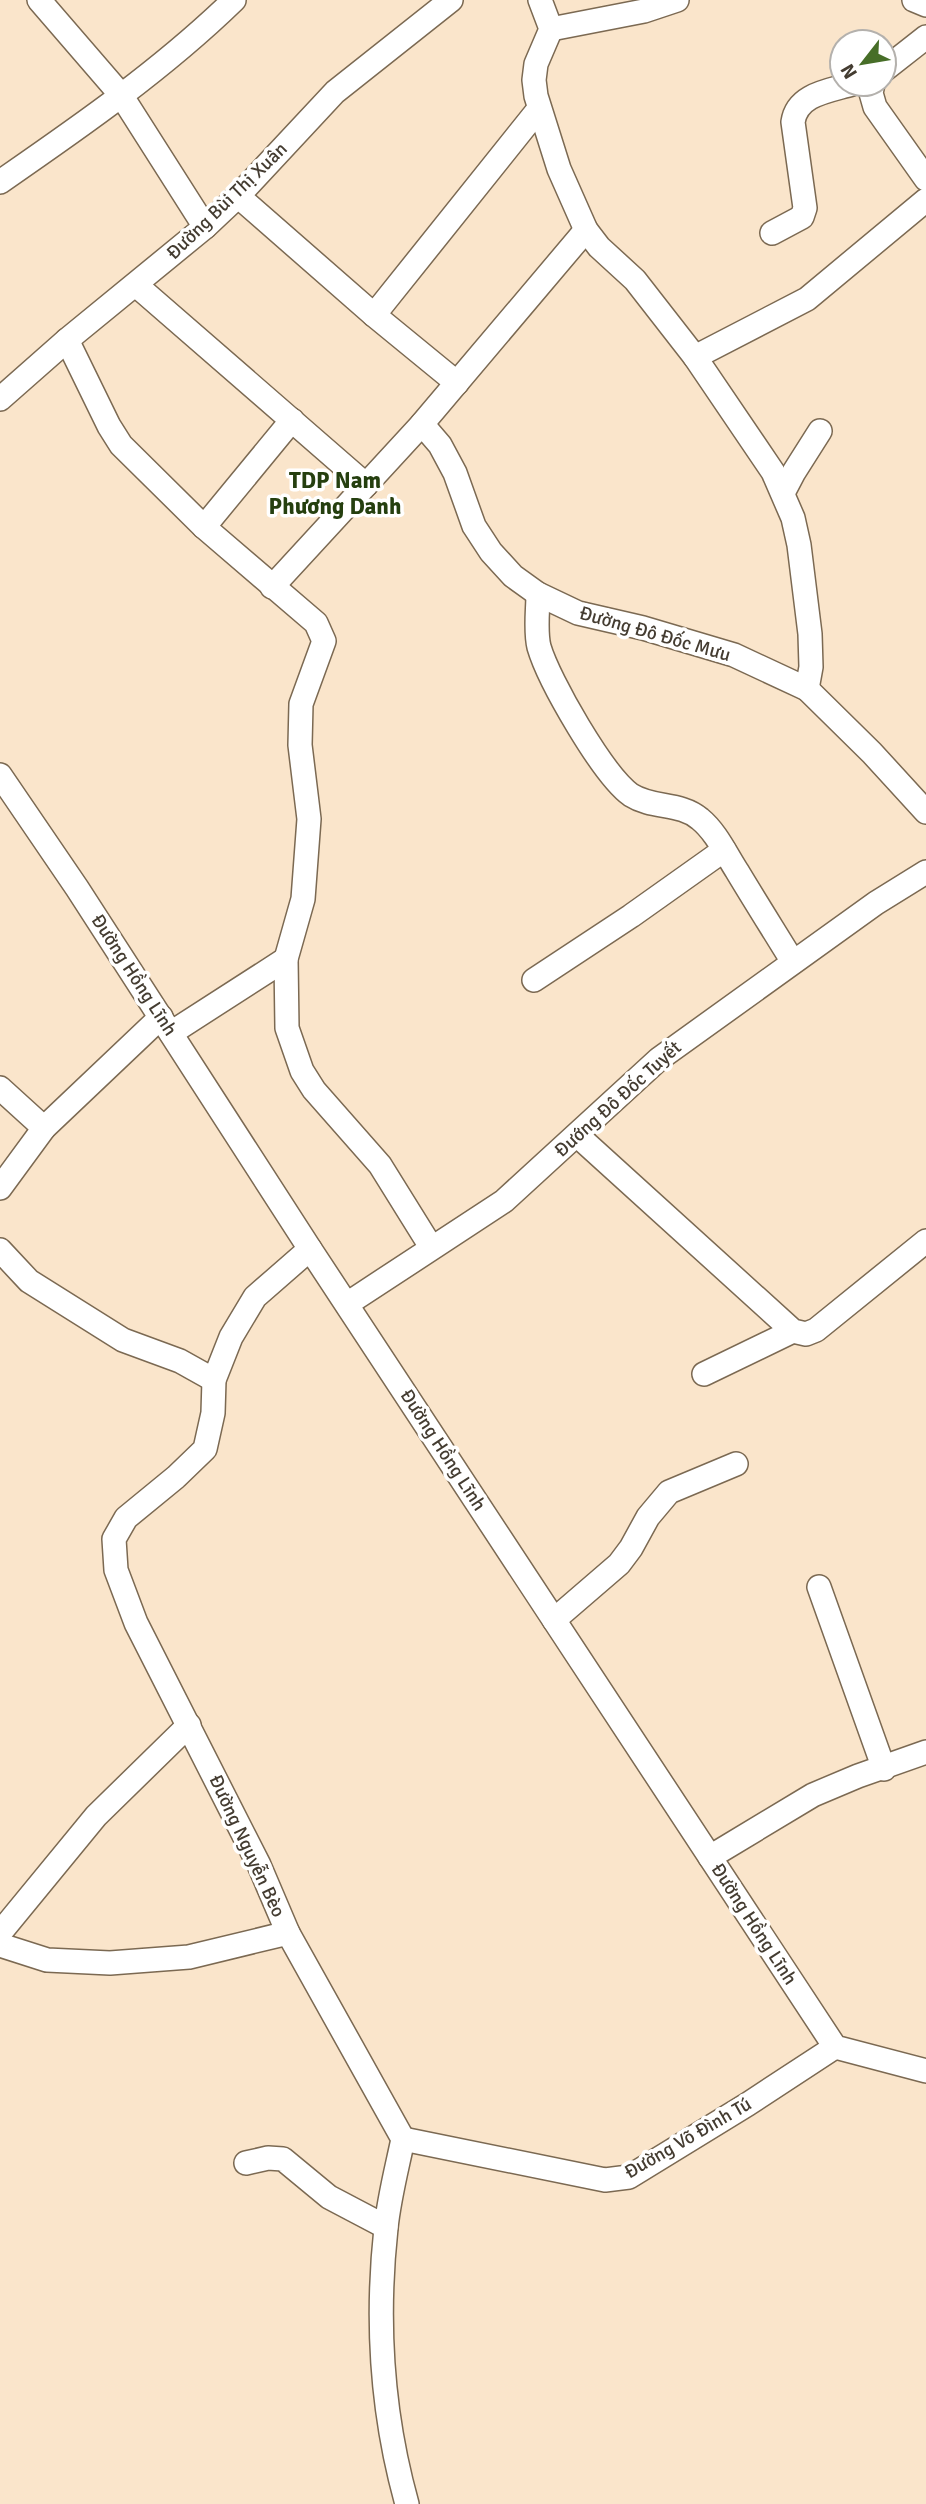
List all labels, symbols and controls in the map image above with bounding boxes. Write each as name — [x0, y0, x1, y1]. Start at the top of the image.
north arrow — [828, 28, 898, 98]
text: N — [836, 59, 863, 83]
street label: Đường Bùi Thị Xuân — [162, 137, 292, 265]
district label: TDP Nam Phương Danh — [269, 466, 401, 521]
street label: Đường Đô Đốc Mưu — [577, 601, 733, 667]
street label: Đường Hồng Lĩnh — [86, 910, 182, 1040]
street label: Đướng Đô Đốc Tuyết — [549, 1035, 687, 1162]
street label: Đường Hồng Lĩnh — [395, 1385, 491, 1515]
street label: Đường Nguyễn Bèo — [203, 1771, 291, 1921]
street label: Đường Hồng Lĩnh — [706, 1859, 802, 1989]
street label: Đường Võ Đình Tú — [620, 2092, 756, 2184]

